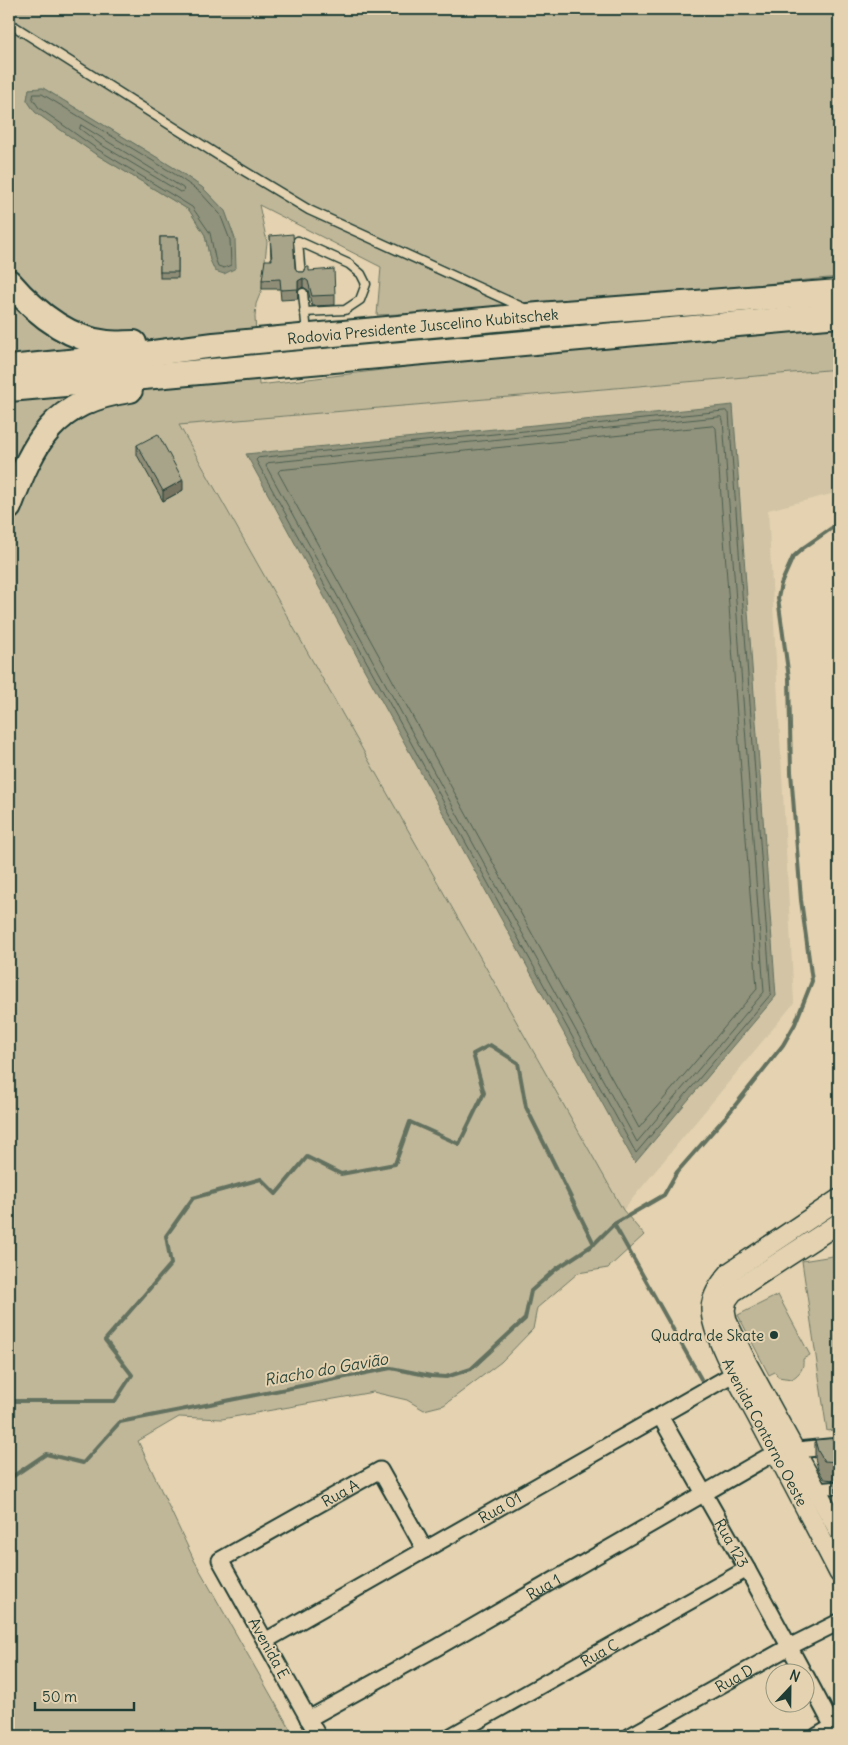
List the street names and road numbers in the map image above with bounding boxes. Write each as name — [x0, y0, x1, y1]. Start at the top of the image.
street label: Rodovia Presidente Juscelino Kubitschek — [286, 304, 560, 348]
street label: Avenida Contorno Oeste — [719, 1355, 812, 1509]
street label: Rua A — [318, 1474, 362, 1511]
street label: Rua 01 — [475, 1488, 524, 1527]
street label: Rua 123 — [711, 1515, 754, 1571]
street label: Rua 1 — [523, 1569, 564, 1604]
street label: Avenida E — [245, 1614, 294, 1682]
street label: Rua C — [577, 1634, 621, 1671]
street label: Rua D — [711, 1660, 756, 1696]

